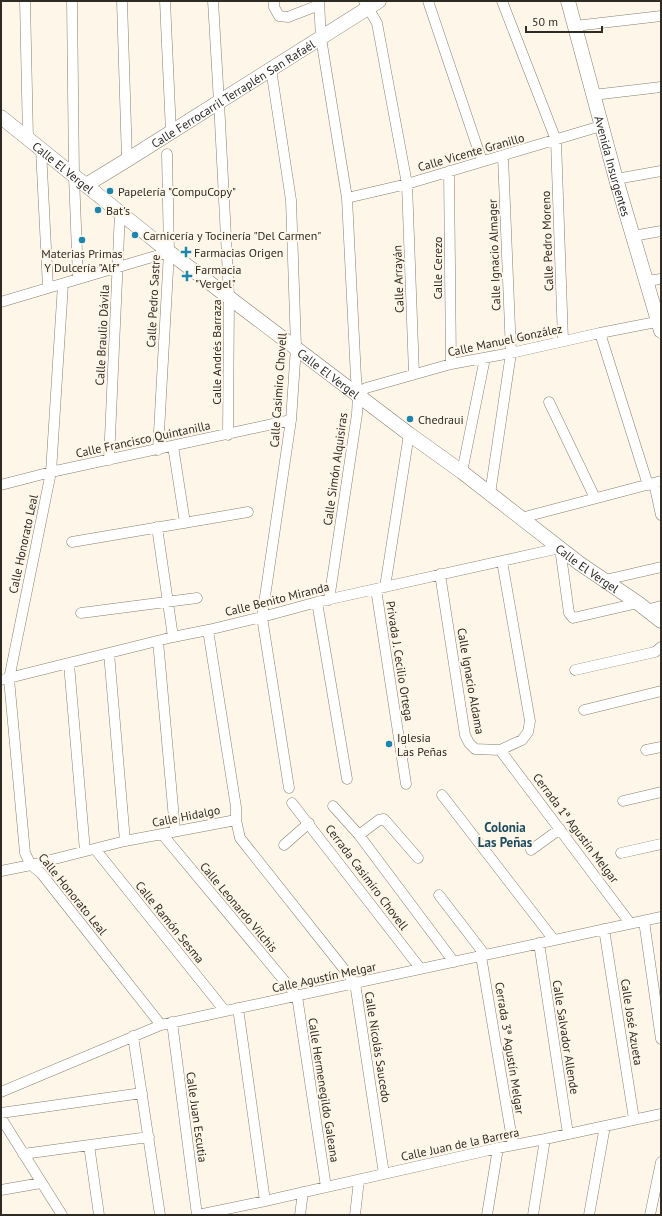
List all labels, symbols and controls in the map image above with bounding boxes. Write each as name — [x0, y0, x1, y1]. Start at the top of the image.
scale bar — [526, 8, 602, 34]
text: 50 m — [532, 14, 558, 29]
street label: Calle Ferrocarril Terraplén San Rafaél — [148, 36, 318, 151]
street label: Avenida Insurgentes — [592, 114, 634, 218]
street label: Calle Vicente Granillo — [416, 130, 526, 174]
street label: Calle El Vergel — [30, 138, 97, 196]
place label: Papelería "CompuCopy" — [118, 184, 236, 199]
marker: Papelería "CompuCopy" — [105, 186, 115, 196]
street label: Calle Pedro Moreno — [538, 190, 556, 292]
street label: Calle Ignacio Almager — [485, 199, 503, 311]
place label: Bat's — [106, 203, 130, 218]
marker: Bat's — [93, 205, 103, 215]
place label: Carnicería y Tocinería "Del Carmen" — [143, 228, 321, 243]
marker: Carnicería y Tocinería "Del Carmen" — [130, 230, 140, 240]
marker: Materias Primas Y Dulcería "Alf" — [77, 235, 87, 245]
street label: Calle Cerezo — [430, 236, 445, 300]
place label: Farmacias Origen — [194, 245, 283, 260]
street label: Calle Arrayán — [389, 245, 407, 313]
place label: Materias Primas Y Dulcería "Alf" — [41, 246, 123, 275]
marker: Farmacias Origen — [181, 247, 191, 257]
street label: Calle Pedro Sastre — [143, 254, 163, 348]
place label: Farmacia "Vergel" — [195, 262, 242, 291]
marker: Farmacia "Vergel" — [182, 271, 192, 281]
street label: Calle Braulio Dávila — [92, 284, 112, 386]
street label: Calle Andrés Barraza — [209, 299, 224, 405]
street label: Calle Manuel González — [446, 321, 564, 359]
street label: Calle Casimiro Chovell — [267, 332, 290, 448]
street label: Calle El Vergel — [295, 345, 363, 402]
street label: Calle Simón Alquisiras — [320, 411, 350, 527]
place label: Chedraui — [418, 412, 464, 427]
marker: Chedraui — [405, 414, 415, 424]
street label: Calle Francisco Quintanilla — [74, 417, 212, 461]
street label: Calle Honorato Leal — [5, 493, 41, 595]
street label: Calle El Vergel — [553, 540, 622, 596]
street label: Calle Benito Miranda — [223, 579, 331, 619]
street label: Privada J. Cecilio Ortega — [383, 600, 417, 722]
street label: Calle Ignacio Aldama — [454, 627, 488, 735]
place label: Iglesia Las Peñas — [397, 730, 447, 759]
marker: Iglesia Las Peñas — [384, 739, 394, 749]
street label: Cerrada 1ª Agustín Melgar — [530, 770, 622, 886]
street label: Calle Hidalgo — [151, 802, 221, 830]
district label: Colonia Las Peñas — [478, 819, 533, 851]
street label: Cerrada Casimiro Chovell — [322, 821, 412, 933]
street label: Calle Honorato Leal — [35, 850, 111, 938]
street label: Calle Leonardo Vilchis — [197, 859, 281, 955]
street label: Calle Ramón Sesma — [132, 878, 208, 966]
street label: Calle Agustín Melgar — [271, 959, 377, 995]
street label: Calle José Azueta — [618, 978, 646, 1066]
street label: Calle Salvador Allende — [550, 979, 582, 1095]
street label: Cerrada 3ª Agustín Melgar — [492, 981, 528, 1115]
street label: Calle Nicolás Saucedo — [362, 990, 394, 1104]
street label: Calle Hermenegildo Galeana — [305, 1017, 343, 1163]
street label: Calle Juan Escutia — [183, 1071, 211, 1163]
street label: Calle Juan de la Barrera — [400, 1124, 520, 1164]

